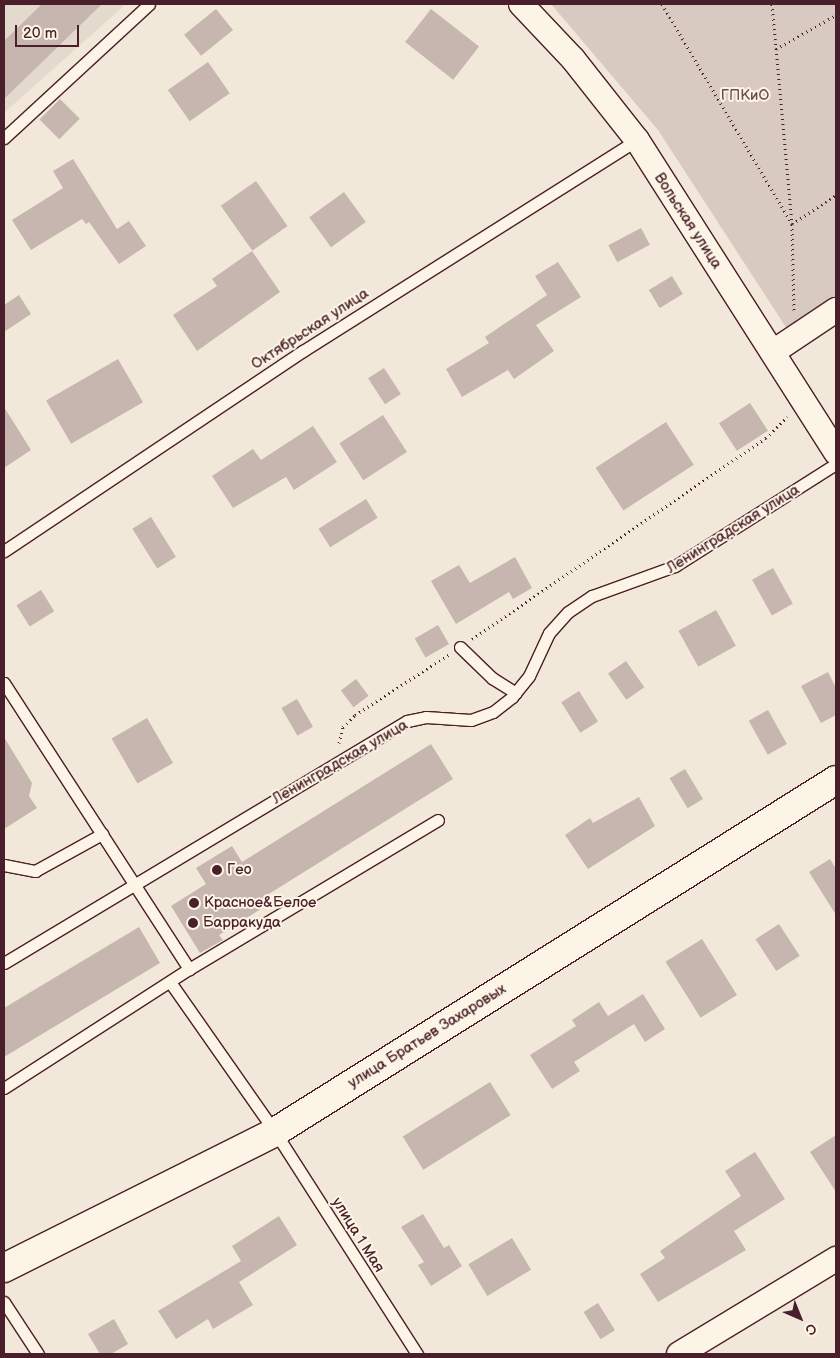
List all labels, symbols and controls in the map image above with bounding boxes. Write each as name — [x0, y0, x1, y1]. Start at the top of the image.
scale bar — [18, 15, 81, 47]
text: 20 m — [23, 24, 57, 43]
park label: ГПКиО — [721, 87, 769, 105]
street label: Вольская улица — [650, 170, 726, 272]
street label: Октябрьская улица — [248, 284, 372, 374]
street label: Ленинградская улица — [663, 481, 803, 577]
street label: Ленинградская улица — [269, 716, 411, 808]
place label: Гео — [227, 861, 251, 879]
marker: Гео — [211, 864, 223, 876]
place label: Красное&Белое — [204, 894, 316, 912]
marker: Красное&Белое — [188, 897, 200, 909]
place label: Барракуда — [203, 914, 281, 932]
marker: Барракуда — [187, 917, 199, 929]
street label: улица Братьев Захаровых — [345, 980, 509, 1092]
street label: улица 1 Мая — [328, 1194, 388, 1276]
north arrow — [775, 1293, 825, 1343]
text: С — [801, 1320, 820, 1339]

